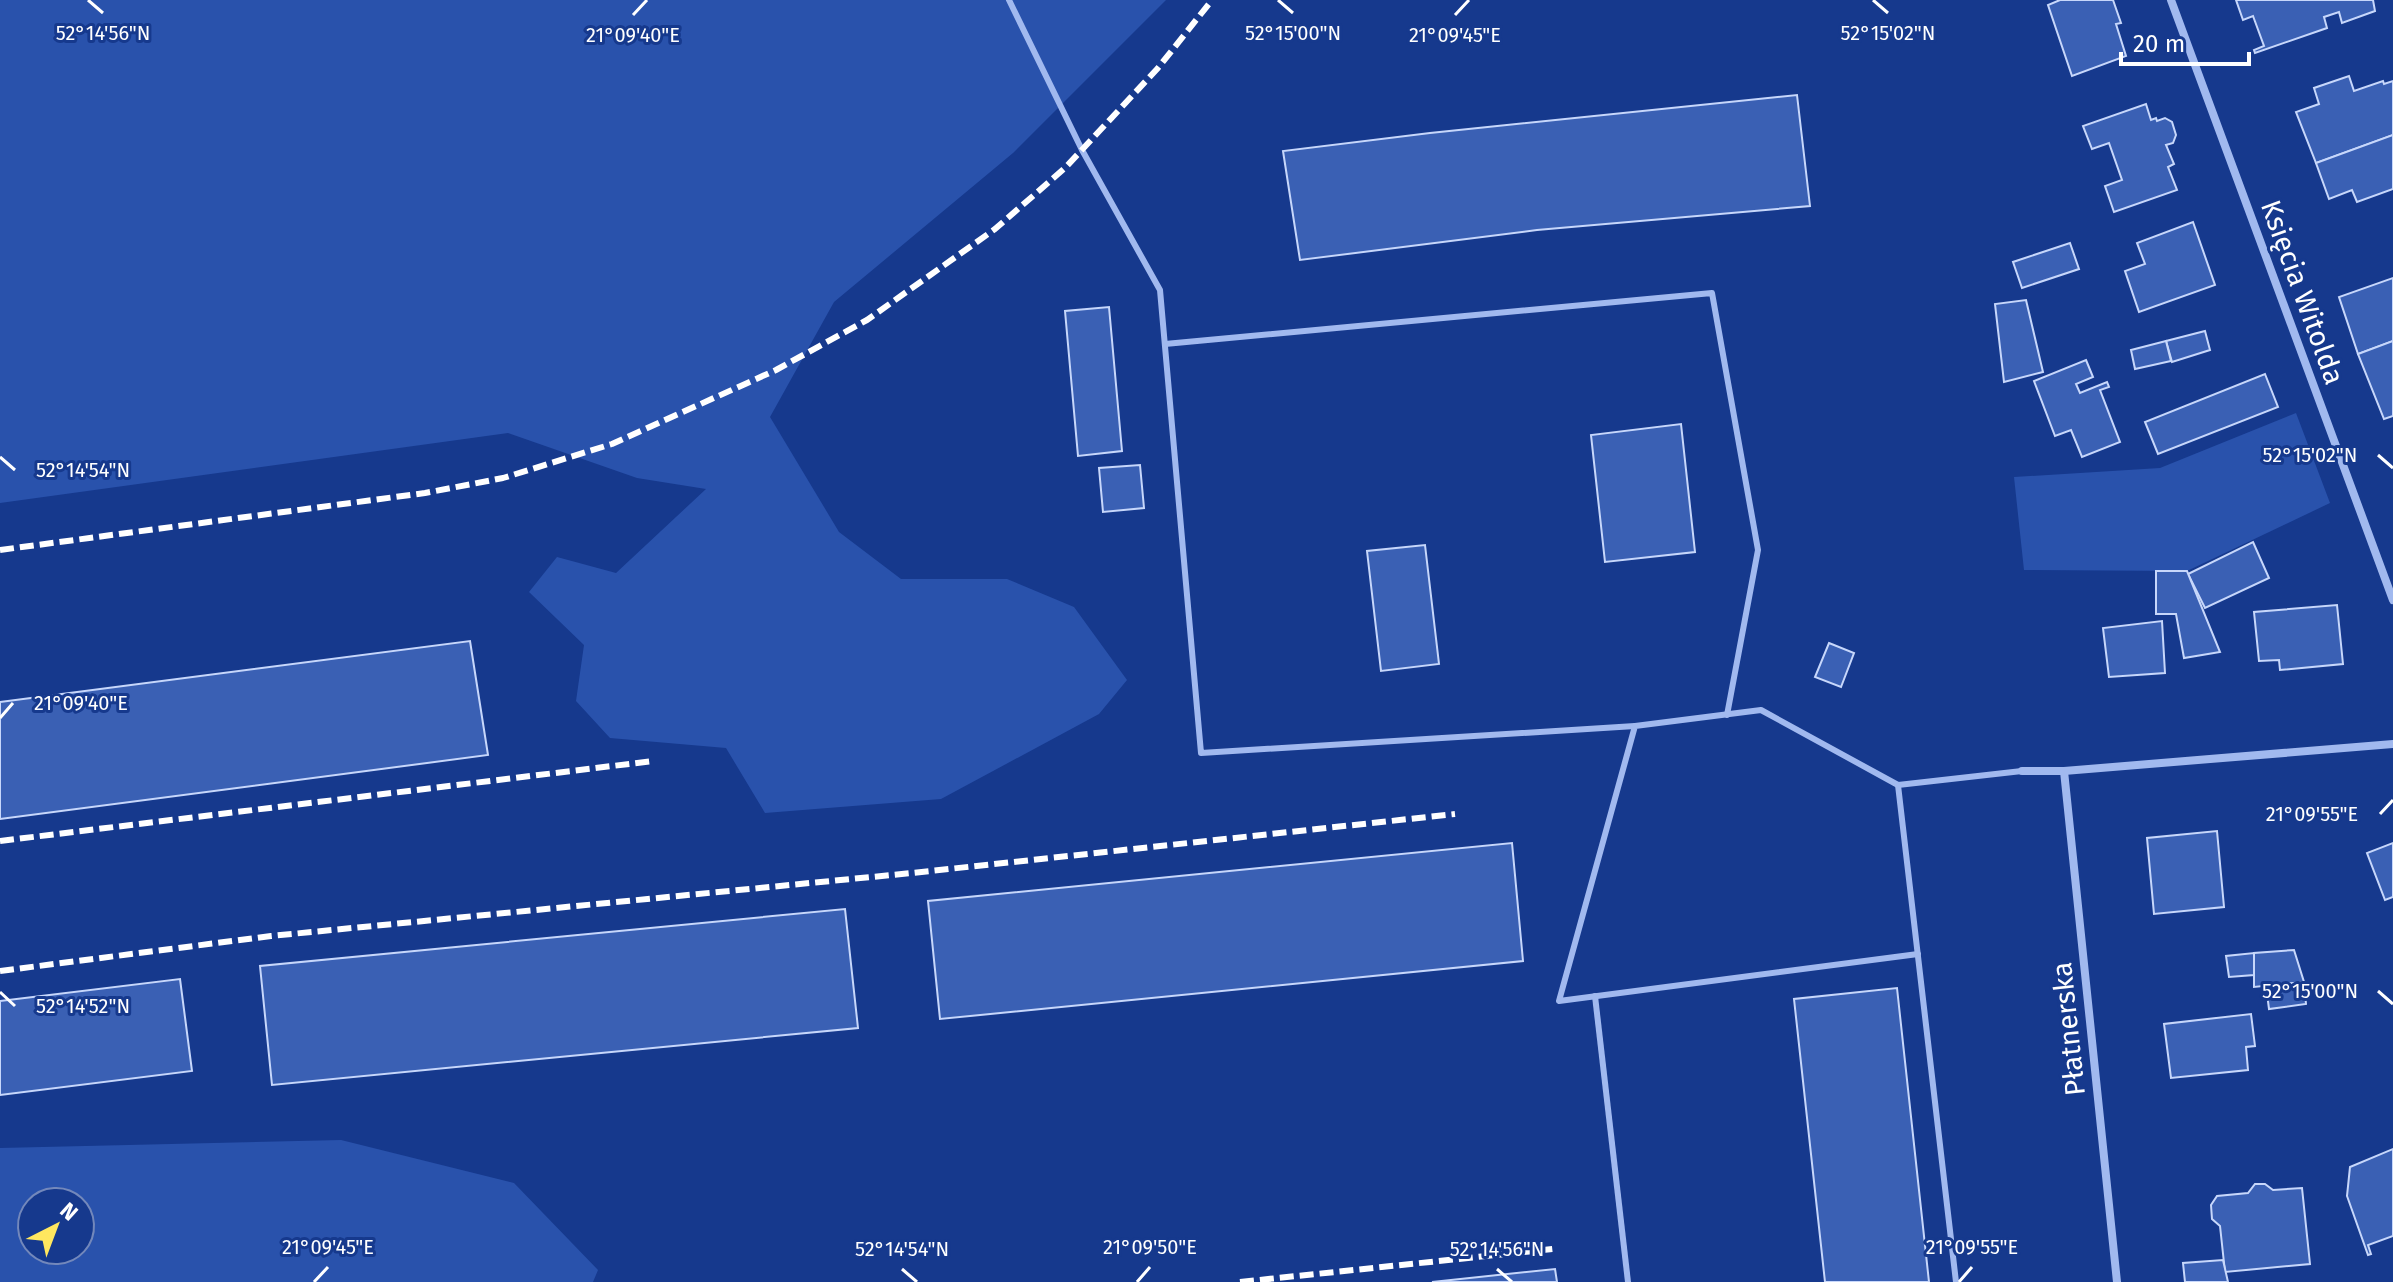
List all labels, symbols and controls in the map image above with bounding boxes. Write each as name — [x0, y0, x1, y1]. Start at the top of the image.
scale bar — [2121, 16, 2249, 66]
text: 52°14'56"N — [56, 21, 150, 45]
text: 52°15'00"N — [1245, 21, 1341, 45]
text: 52°15'02"N — [1841, 21, 1935, 45]
text: 21°09'40"E — [586, 23, 680, 47]
text: 21°09'45"E — [1409, 23, 1501, 47]
text: 20 m — [2133, 30, 2185, 58]
street label: Księcia Witolda — [2254, 195, 2351, 389]
text: 52°15'02"N — [2263, 443, 2357, 467]
text: 52°14'54"N — [36, 458, 130, 482]
text: 21°09'40"E — [34, 691, 128, 715]
text: 21°09'55"E — [2266, 802, 2358, 826]
street label: Płatnerska — [2045, 960, 2092, 1097]
text: 52°15'00"N — [2262, 979, 2358, 1003]
text: 52°14'52"N — [36, 994, 130, 1018]
north arrow — [16, 1186, 96, 1266]
text: N — [55, 1197, 84, 1226]
text: 21°09'45"E — [282, 1235, 374, 1259]
text: 21°09'50"E — [1103, 1235, 1197, 1259]
text: 21°09'55"E — [1926, 1235, 2018, 1259]
text: 52°14'54"N — [855, 1237, 949, 1261]
text: 52°14'56"N — [1450, 1237, 1544, 1261]

